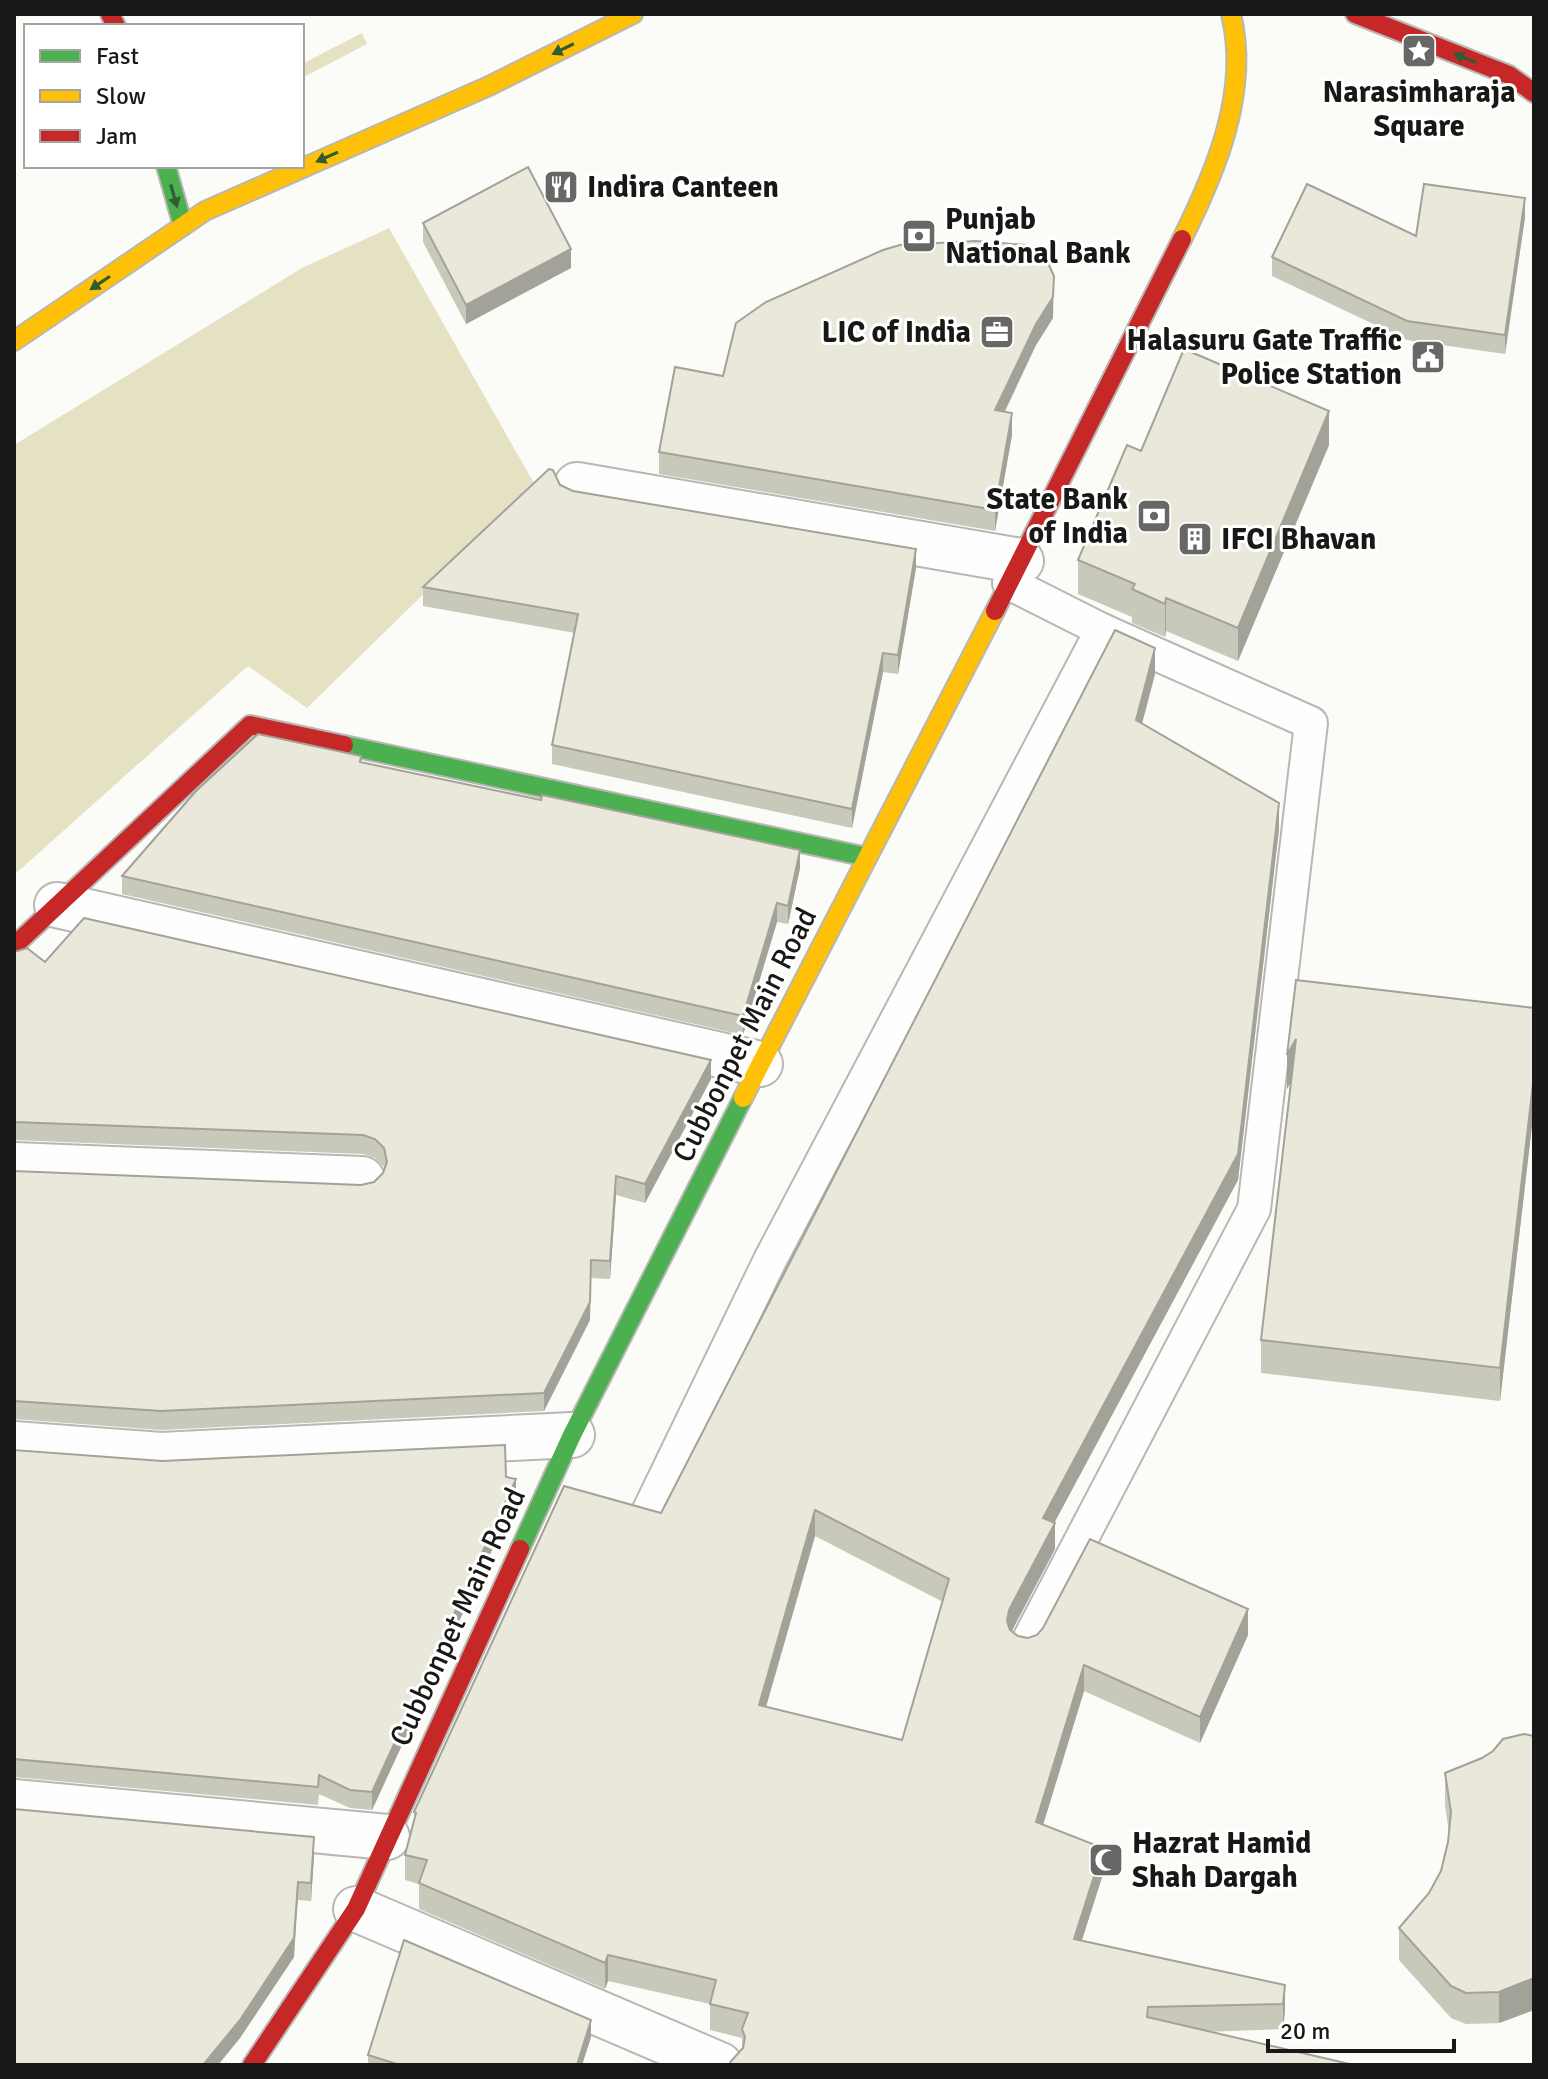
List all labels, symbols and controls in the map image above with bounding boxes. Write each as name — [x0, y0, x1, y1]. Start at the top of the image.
legend — [24, 24, 304, 168]
place icon: Narasimharaja Square — [1400, 32, 1438, 70]
text: Fast — [96, 41, 139, 71]
one-way arrow — [551, 42, 574, 56]
one-way arrow — [1453, 51, 1477, 64]
place label: Narasimharaja Square — [1322, 74, 1516, 145]
text: Slow — [96, 81, 146, 111]
text: Jam — [96, 121, 137, 151]
one-way arrow — [315, 151, 338, 164]
restaurant icon: Indira Canteen — [542, 168, 580, 206]
place label: Indira Canteen — [587, 169, 779, 206]
one-way arrow — [168, 184, 181, 208]
place label: Punjab National Bank — [945, 201, 1131, 272]
bank icon: Punjab National Bank — [900, 217, 938, 255]
one-way arrow — [89, 275, 111, 290]
office icon: LIC of India — [978, 313, 1016, 351]
place label: LIC of India — [822, 314, 971, 351]
place label: Halasuru Gate Traffic Police Station — [1127, 322, 1402, 393]
public building icon: Halasuru Gate Traffic Police Station — [1409, 338, 1447, 376]
place label: State Bank of India — [986, 481, 1128, 552]
bank icon: State Bank of India — [1135, 497, 1173, 535]
building icon: IFCI Bhavan — [1176, 520, 1214, 558]
place label: IFCI Bhavan — [1221, 521, 1376, 558]
street label: Cubbonpet Main Road — [665, 902, 825, 1168]
street label: Cubbonpet Main Road — [382, 1482, 534, 1752]
place label: Hazrat Hamid Shah Dargah — [1132, 1825, 1311, 1896]
mosque icon: Hazrat Hamid Shah Dargah — [1087, 1841, 1125, 1879]
scale bar — [1268, 2003, 1454, 2053]
text: 20 m — [1280, 2016, 1330, 2046]

